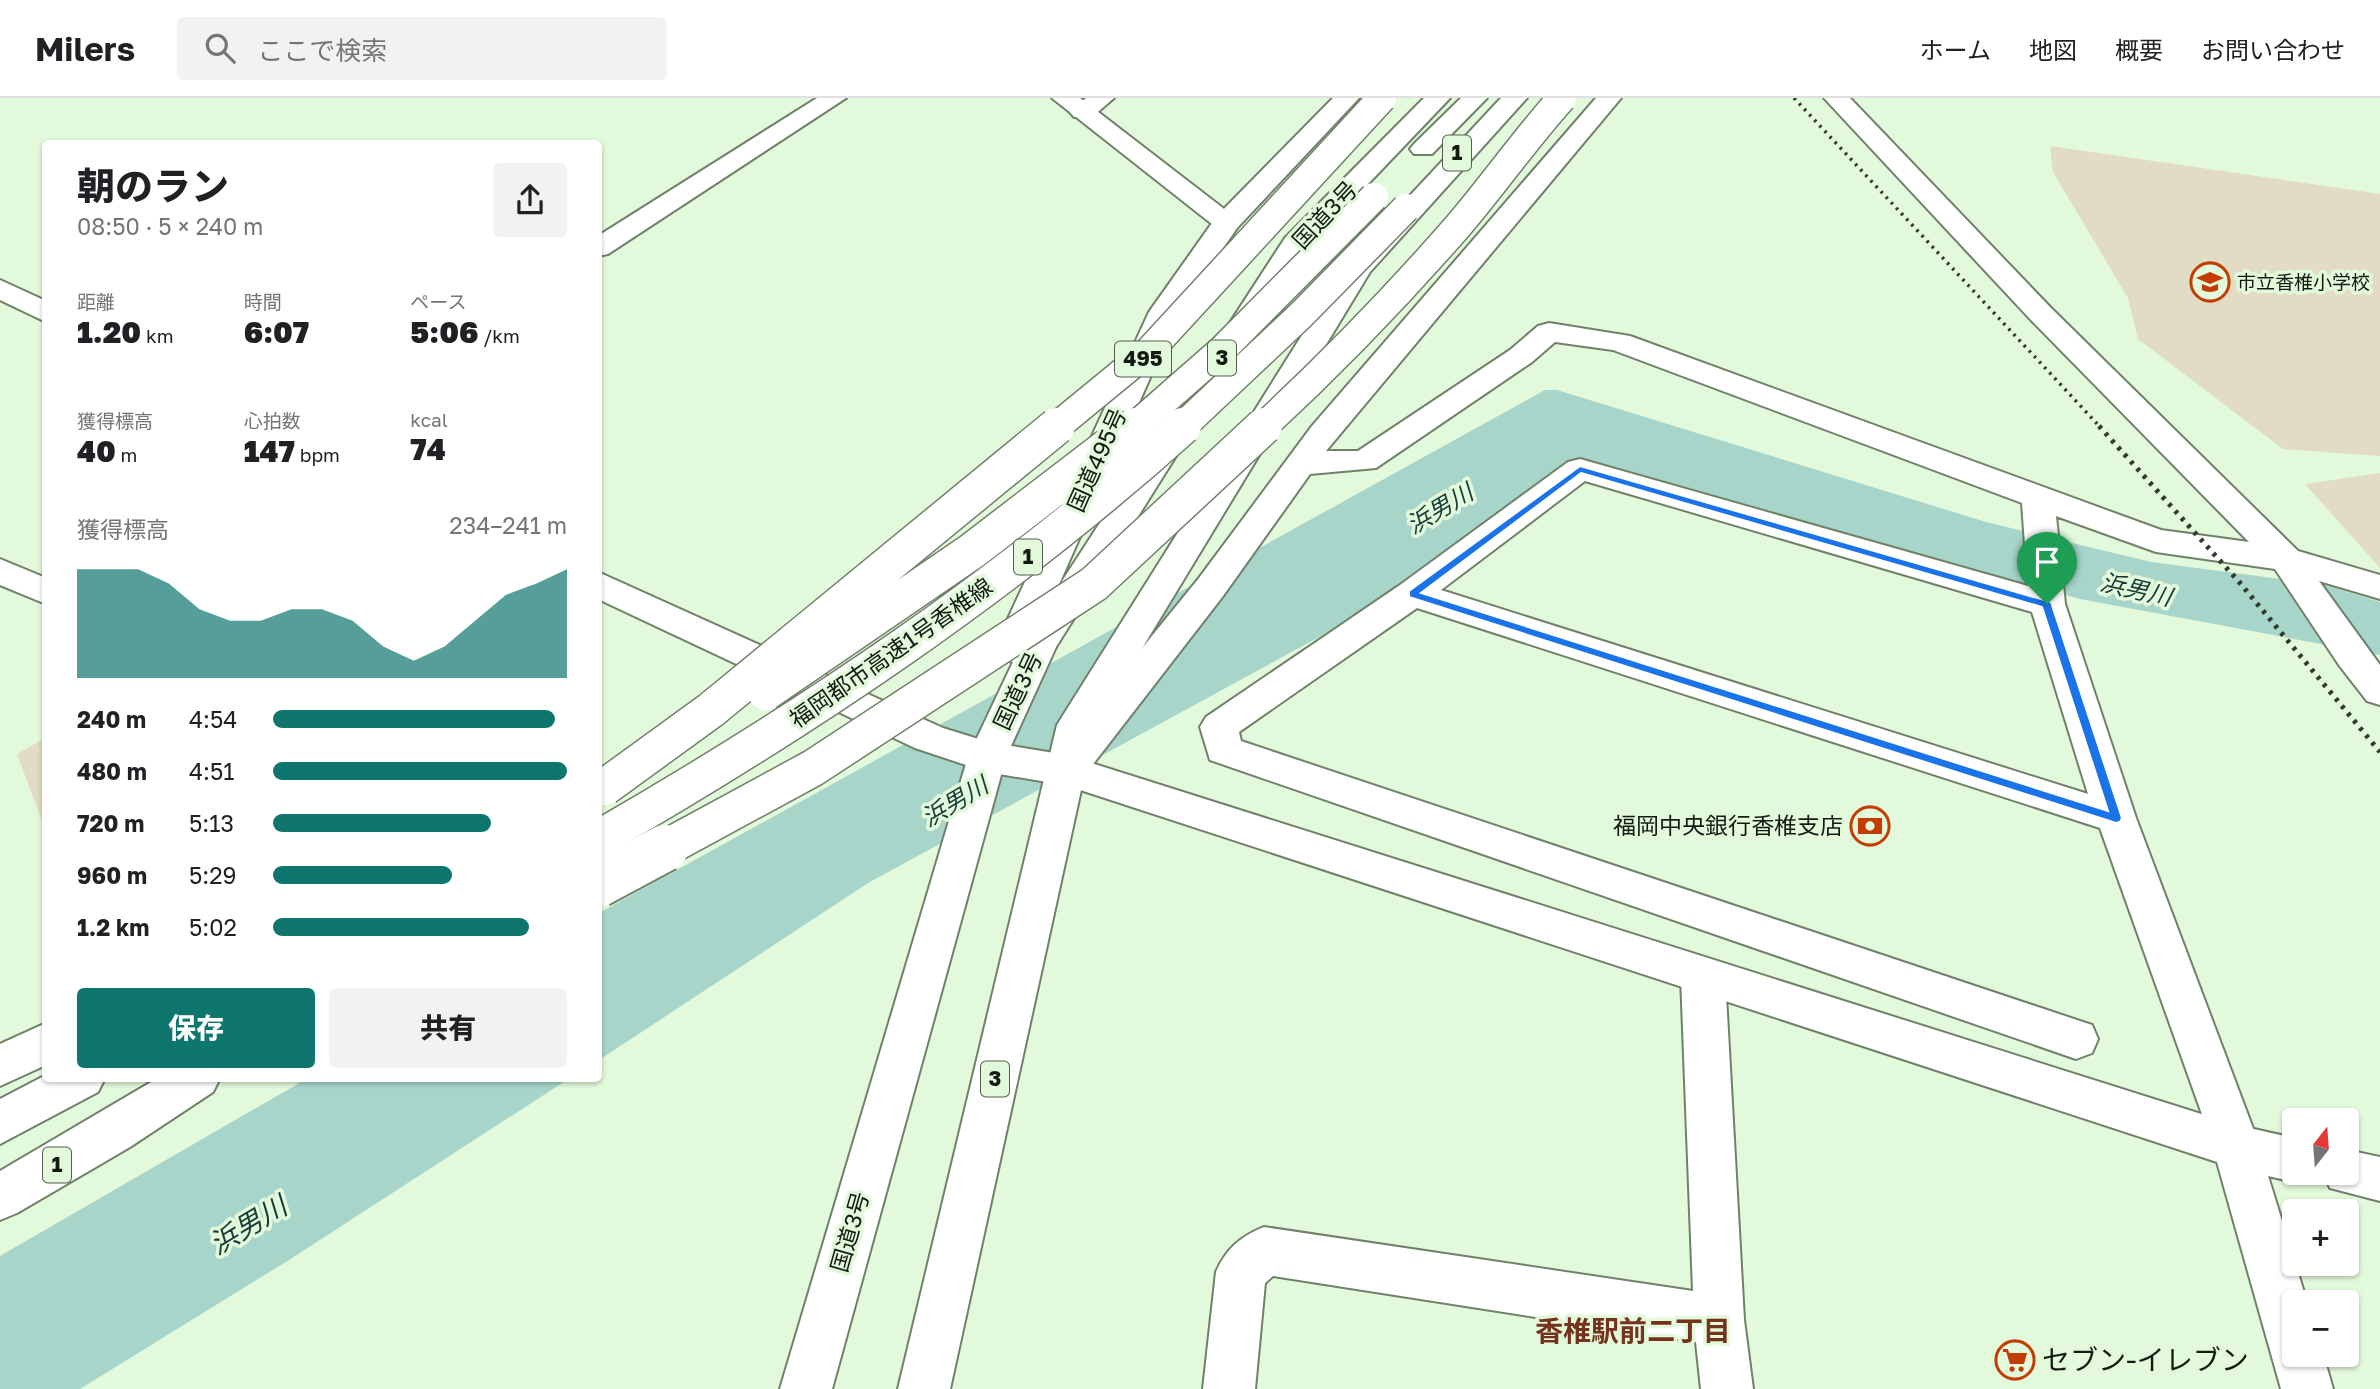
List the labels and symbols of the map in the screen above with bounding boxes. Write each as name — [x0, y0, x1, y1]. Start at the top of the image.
road number: 1 — [1443, 136, 1471, 170]
street label: 国道3号 — [1286, 175, 1363, 254]
school or university icon: 市立香椎小学校 — [2189, 261, 2231, 303]
place label: 市立香椎小学校 — [2237, 270, 2370, 293]
road number: 3 — [1208, 341, 1236, 376]
road number: 495 — [1115, 342, 1171, 376]
street label: 国道495号 — [1061, 404, 1131, 516]
water label: 浜男川 — [1401, 475, 1480, 539]
pin — [2017, 532, 2077, 604]
road number: 1 — [1014, 540, 1042, 574]
water label: 浜男川 — [2098, 566, 2178, 611]
street label: 福岡都市高速1号香椎線 — [784, 572, 997, 733]
street label: 国道3号 — [987, 647, 1047, 734]
water label: 浜男川 — [916, 768, 995, 832]
bank icon: 福岡中央銀行香椎支店 — [1849, 805, 1891, 847]
place label: 福岡中央銀行香椎支店 — [1613, 811, 1843, 839]
road number: 3 — [981, 1062, 1009, 1096]
north arrow — [2282, 1108, 2359, 1185]
road number: 1 — [43, 1148, 71, 1182]
water label: 浜男川 — [203, 1187, 295, 1260]
street label: 国道3号 — [824, 1188, 874, 1275]
district label: 香椎駅前二丁目 — [1535, 1314, 1731, 1347]
supermarket icon: セブン-イレブン — [1994, 1339, 2036, 1381]
place label: セブン-イレブン — [2042, 1343, 2249, 1376]

